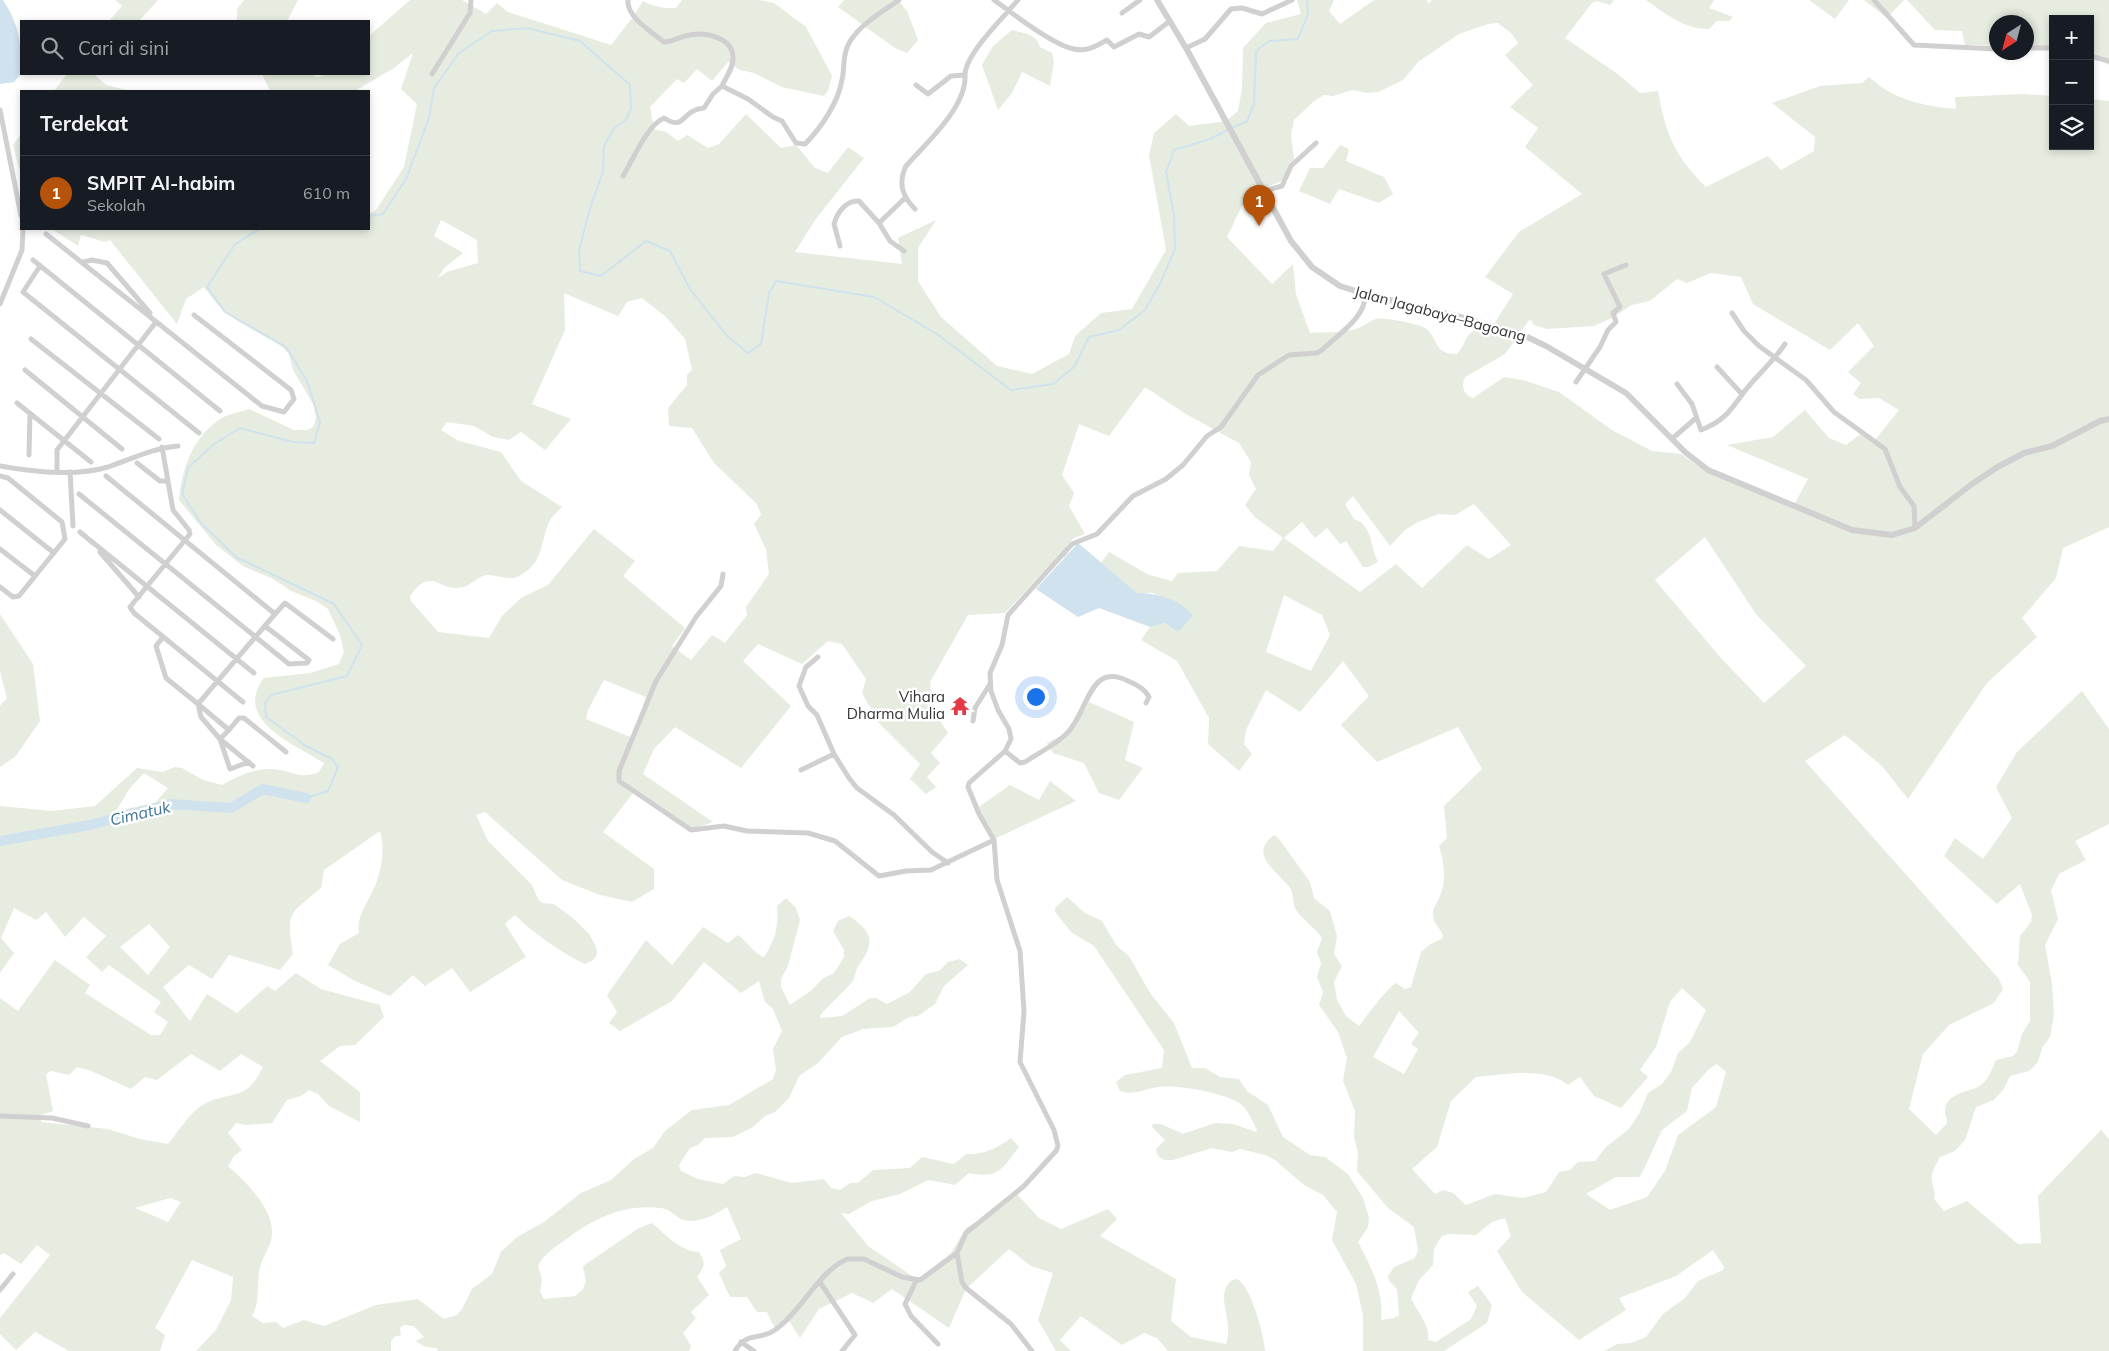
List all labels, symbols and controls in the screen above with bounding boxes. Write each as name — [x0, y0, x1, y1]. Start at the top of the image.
north arrow — [1989, 15, 2034, 60]
map controls — [2049, 15, 2094, 150]
button: + — [2049, 15, 2094, 60]
search box — [20, 20, 370, 75]
icon: search — [38, 34, 66, 62]
text: Cari di sini — [78, 36, 169, 60]
button: − — [2049, 60, 2094, 105]
button: layers — [2049, 105, 2094, 150]
text: Terdekat — [40, 110, 128, 136]
text: SMPIT Al-habim — [87, 171, 235, 195]
text: 1 — [51, 183, 61, 203]
text: 610 m — [303, 183, 350, 203]
pin: 1 — [1243, 185, 1275, 226]
text: Sekolah — [87, 195, 146, 215]
street label: Jalan Jagabaya–Bagoang — [1352, 281, 1528, 346]
your location — [1023, 684, 1049, 710]
place label: Vihara Dharma Mulia — [847, 687, 945, 723]
temple icon: Vihara Dharma Mulia — [949, 695, 971, 717]
water label: Cimatuk — [108, 796, 173, 830]

